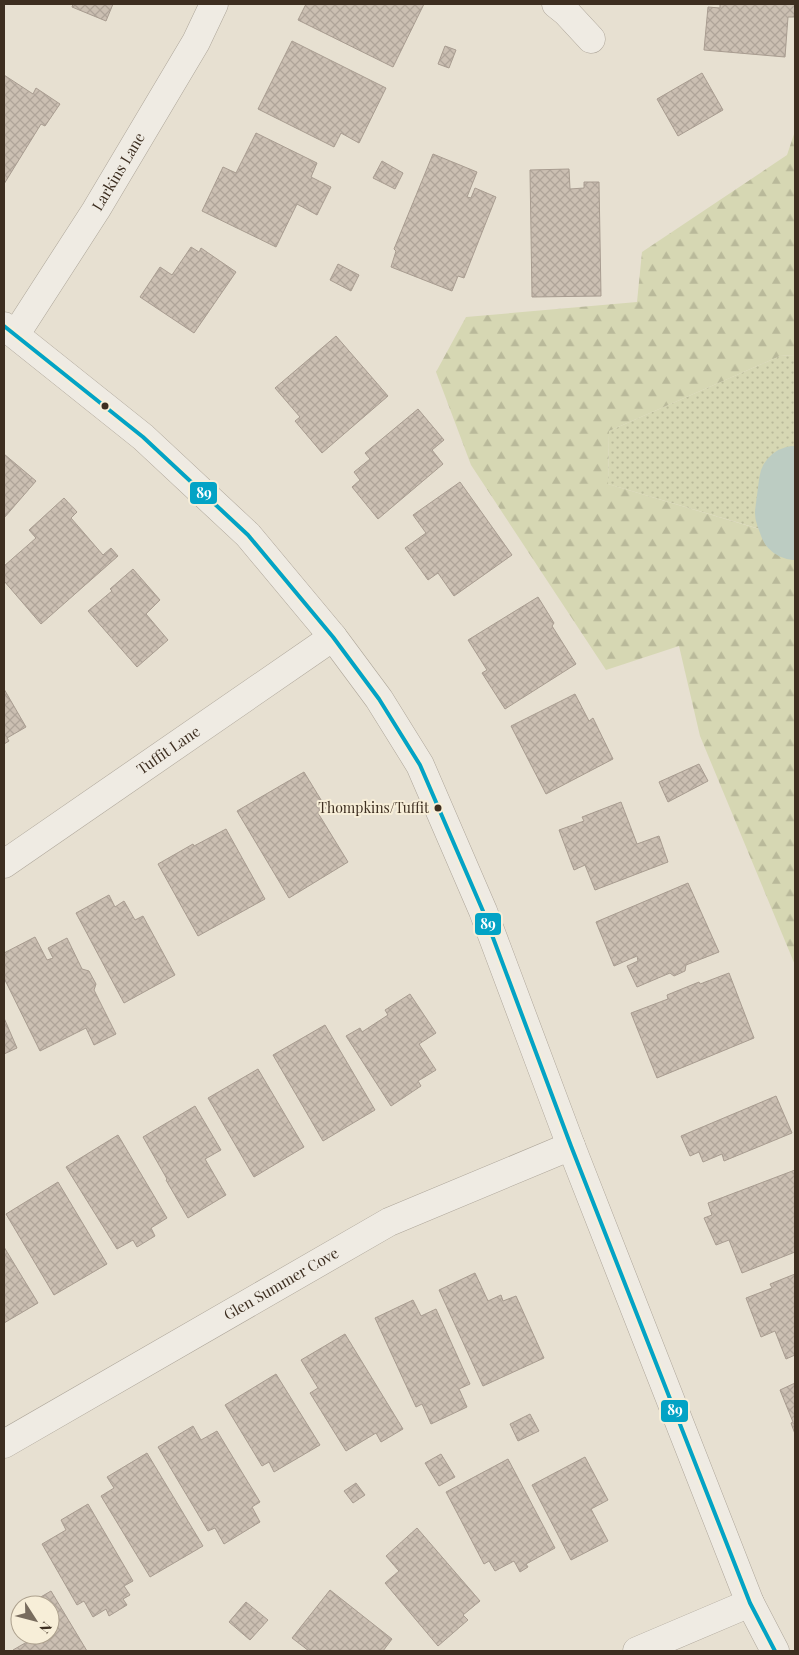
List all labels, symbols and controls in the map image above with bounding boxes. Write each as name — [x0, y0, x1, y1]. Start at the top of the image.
street label: Larkins Lane — [87, 129, 149, 214]
unlabelled marker — [100, 401, 110, 411]
line badge: 89 — [189, 481, 218, 505]
text: 89 — [196, 483, 212, 502]
street label: Tuffit Lane — [132, 721, 204, 779]
place label: Thompkins/Tuffit — [318, 798, 430, 817]
marker: Thompkins/Tuffit — [433, 803, 443, 813]
line badge: 89 — [474, 912, 502, 936]
text: 89 — [480, 914, 496, 933]
street label: Glen Summer Cove — [220, 1242, 342, 1324]
line badge: 89 — [660, 1399, 689, 1423]
text: 89 — [667, 1400, 683, 1419]
north arrow — [10, 1595, 60, 1645]
text: N — [35, 1618, 57, 1638]

